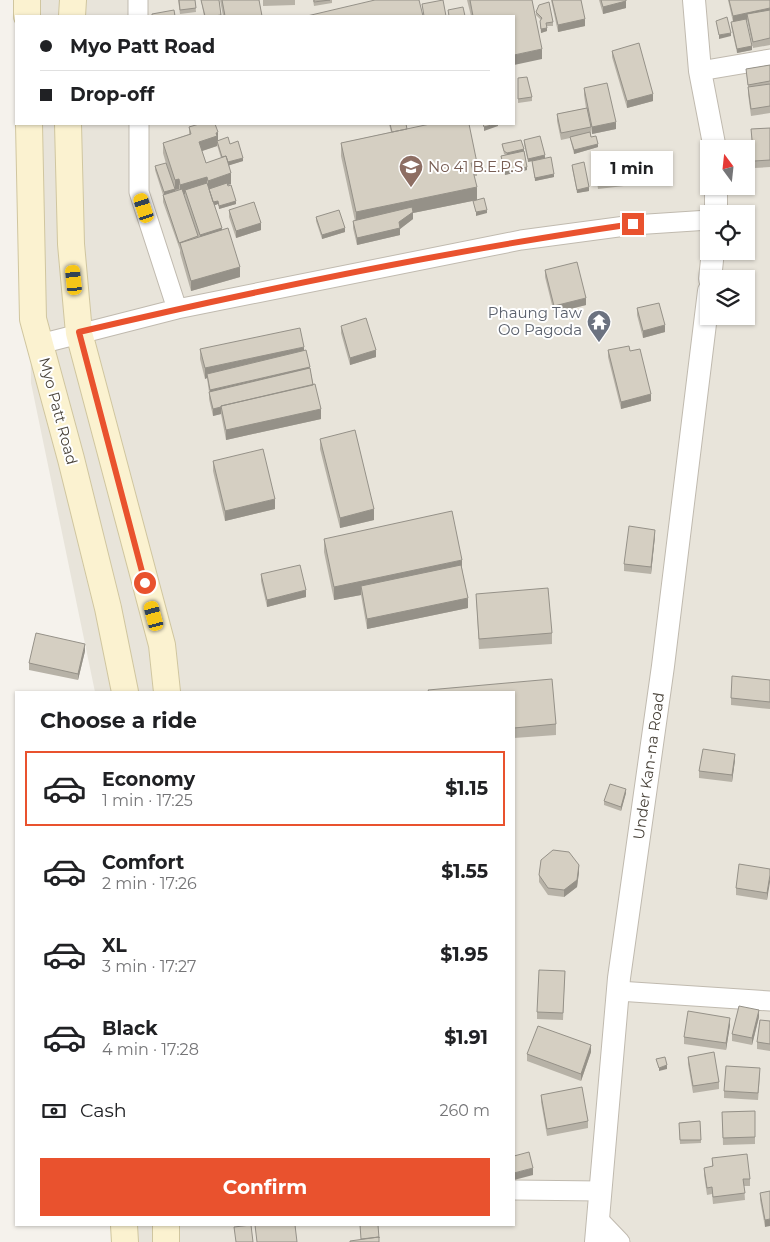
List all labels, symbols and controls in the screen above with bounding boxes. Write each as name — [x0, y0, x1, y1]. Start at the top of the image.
text: Myo Patt Road — [70, 35, 215, 58]
text: Drop-off — [70, 83, 154, 106]
north arrow — [700, 140, 755, 195]
map controls — [700, 140, 755, 325]
callout: 1 min — [592, 152, 674, 186]
school or university icon: No 41 B.E.P.S — [398, 154, 424, 188]
place label: No 41 B.E.P.S — [428, 157, 523, 176]
text: 1 min — [610, 159, 654, 178]
car — [132, 191, 155, 225]
button: locate — [700, 205, 755, 260]
route end — [622, 213, 644, 235]
car — [64, 264, 83, 296]
button: layers — [700, 270, 755, 325]
place label: Phaung Taw Oo Pagoda — [488, 303, 583, 339]
temple icon: Phaung Taw Oo Pagoda — [586, 309, 612, 343]
street label: Myo Patt Road — [35, 355, 82, 467]
route start — [134, 572, 156, 594]
car — [142, 600, 165, 632]
street label: Under Kan-na Road — [629, 691, 668, 841]
text: Choose a ride — [40, 707, 197, 734]
icon: car — [42, 766, 87, 811]
text: Economy — [102, 768, 195, 791]
text: $1.15 — [445, 777, 488, 800]
text: 1 min · 17:25 — [102, 791, 193, 810]
icon: car — [42, 849, 87, 894]
text: Comfort — [102, 851, 184, 874]
text: $1.55 — [441, 860, 488, 883]
text: 2 min · 17:26 — [102, 874, 197, 893]
icon: car — [42, 932, 87, 977]
text: XL — [102, 934, 127, 957]
text: $1.95 — [440, 943, 488, 966]
text: 3 min · 17:27 — [102, 957, 196, 976]
icon: car — [42, 1015, 87, 1060]
text: Black — [102, 1017, 158, 1040]
text: $1.91 — [444, 1026, 488, 1049]
text: 4 min · 17:28 — [102, 1040, 199, 1059]
icon: cash — [40, 1097, 68, 1125]
text: Cash — [80, 1099, 127, 1122]
text: 260 m — [439, 1101, 490, 1120]
button: Confirm — [40, 1158, 490, 1216]

